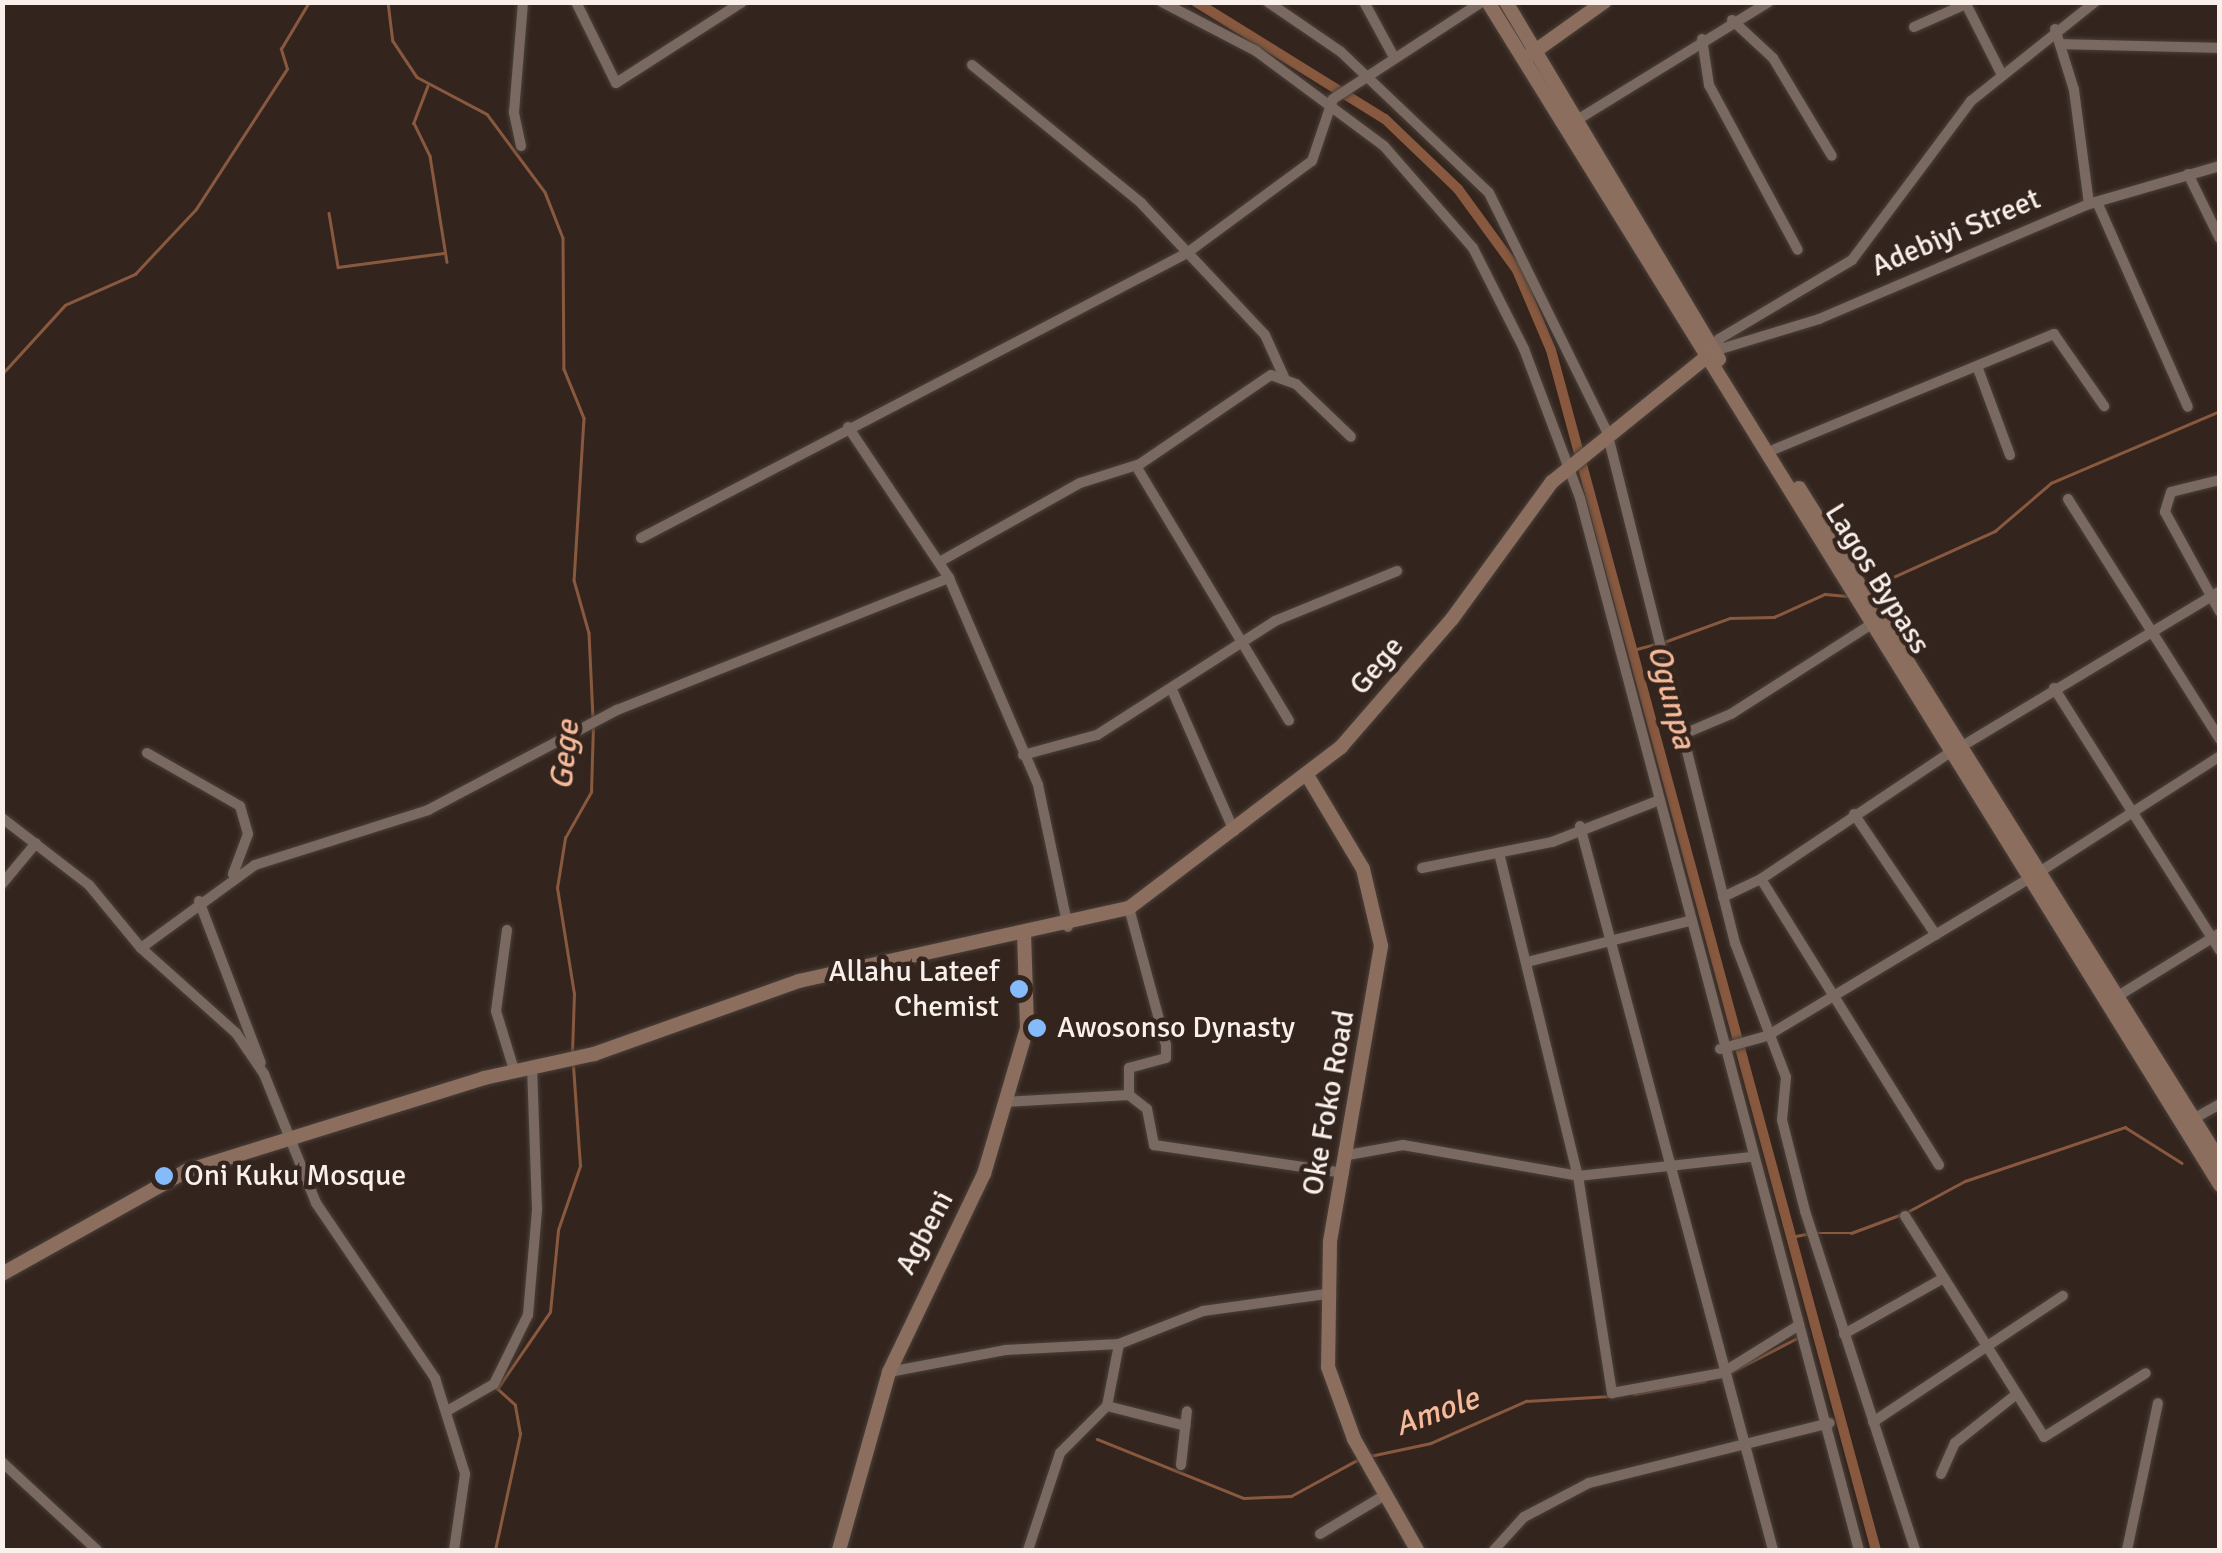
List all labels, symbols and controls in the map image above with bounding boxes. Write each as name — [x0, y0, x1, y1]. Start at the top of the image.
street label: Adebiyi Street — [1866, 181, 2046, 285]
street label: Lagos Bypass — [1816, 497, 1938, 661]
street label: Gege — [1342, 629, 1412, 703]
water label: Ogunpa — [1639, 641, 1703, 753]
water label: Gege — [542, 718, 588, 792]
place label: Allahu Lateef Chemist — [829, 954, 999, 1024]
marker: Allahu Lateef Chemist — [1008, 978, 1030, 1000]
street label: Oke Foko Road — [1295, 1008, 1363, 1198]
place label: Awosonso Dynasty — [1057, 1010, 1295, 1046]
marker: Awosonso Dynasty — [1026, 1017, 1048, 1039]
place label: Oni Kuku Mosque — [184, 1158, 406, 1194]
marker: Oni Kuku Mosque — [153, 1165, 175, 1187]
street label: Agbeni — [888, 1185, 962, 1281]
water label: Amole — [1390, 1379, 1484, 1445]

